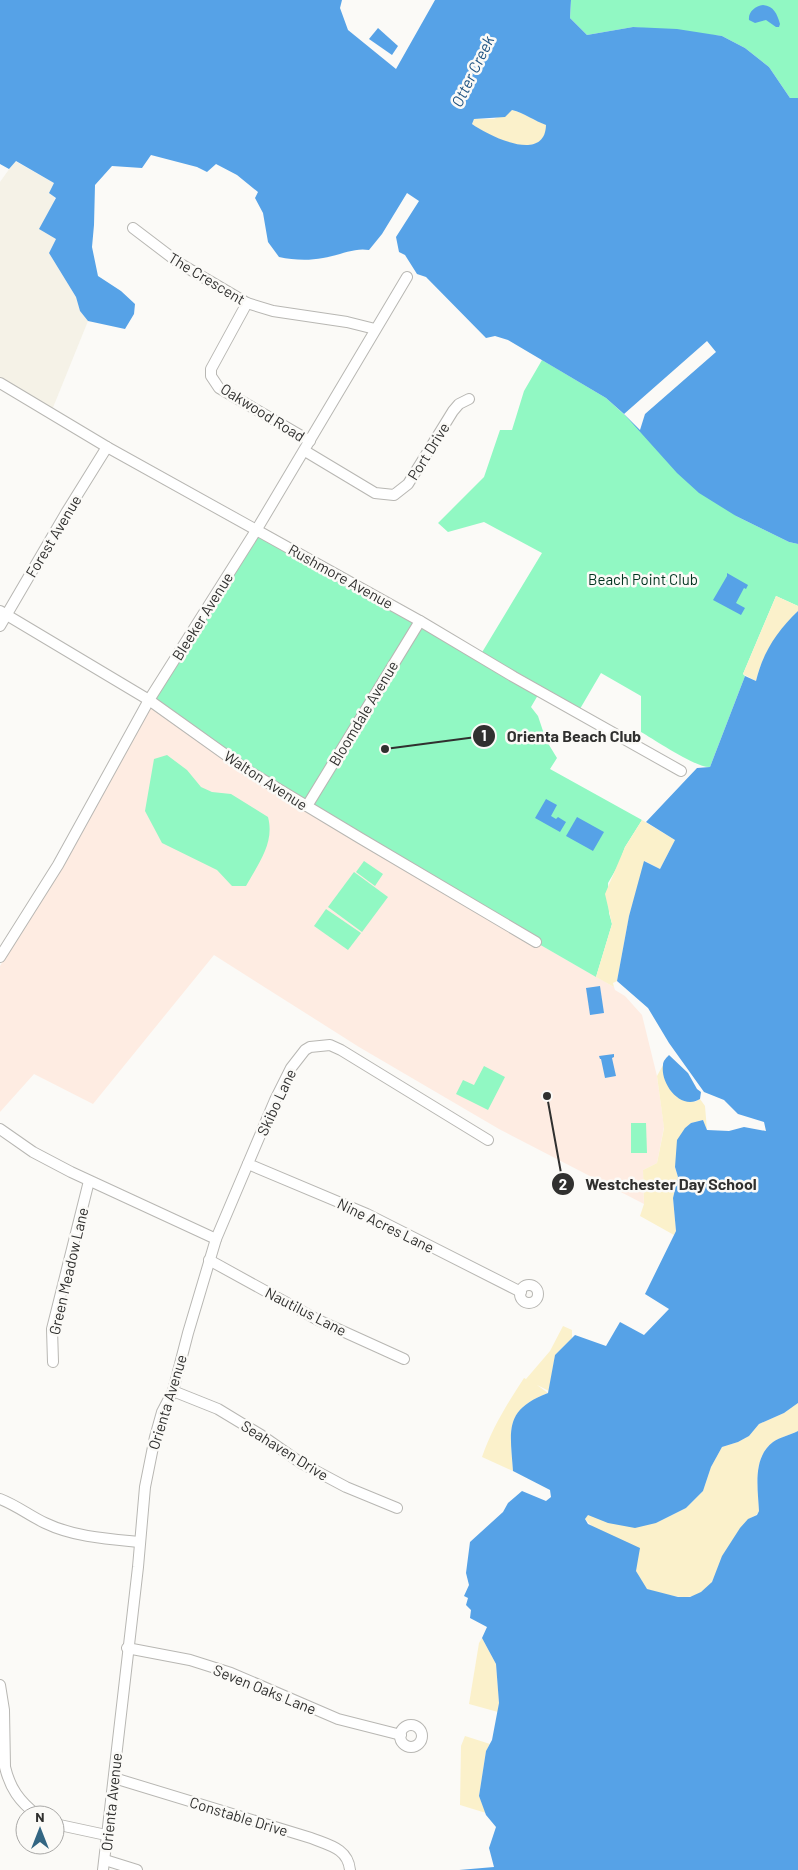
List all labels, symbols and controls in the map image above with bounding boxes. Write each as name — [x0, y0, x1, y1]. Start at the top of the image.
water label: Otter Creek — [447, 32, 498, 110]
street label: The Crescent — [165, 248, 249, 308]
street label: Oakwood Road — [218, 379, 308, 445]
street label: Port Drive — [403, 419, 453, 483]
street label: Forest Avenue — [21, 492, 85, 580]
street label: Rushmore Avenue — [285, 540, 397, 612]
street label: Bleeker Avenue — [168, 569, 236, 663]
park label: Beach Point Club — [588, 570, 698, 588]
street label: Bloomdale Avenue — [325, 657, 401, 769]
callout: Orienta Beach Club — [472, 721, 651, 752]
text: 1 — [481, 726, 487, 744]
text: Orienta Beach Club — [507, 726, 641, 745]
street label: Walton Avenue — [221, 746, 311, 814]
street label: Skibo Lane — [253, 1066, 299, 1138]
callout: Westchester Day School — [551, 1169, 767, 1200]
text: Westchester Day School — [585, 1174, 757, 1193]
text: 2 — [559, 1175, 567, 1193]
street label: Nine Acres Lane — [335, 1194, 437, 1256]
street label: Green Meadow Lane — [45, 1206, 91, 1336]
street label: Nautilus Lane — [262, 1283, 350, 1339]
street label: Orienta Avenue — [144, 1352, 190, 1452]
street label: Seahaven Drive — [238, 1416, 332, 1484]
street label: Seven Oaks Lane — [211, 1660, 319, 1718]
street label: Orienta Avenue — [97, 1752, 125, 1852]
street label: Constable Drive — [188, 1793, 290, 1839]
north arrow — [15, 1805, 65, 1855]
text: N — [35, 1808, 45, 1825]

